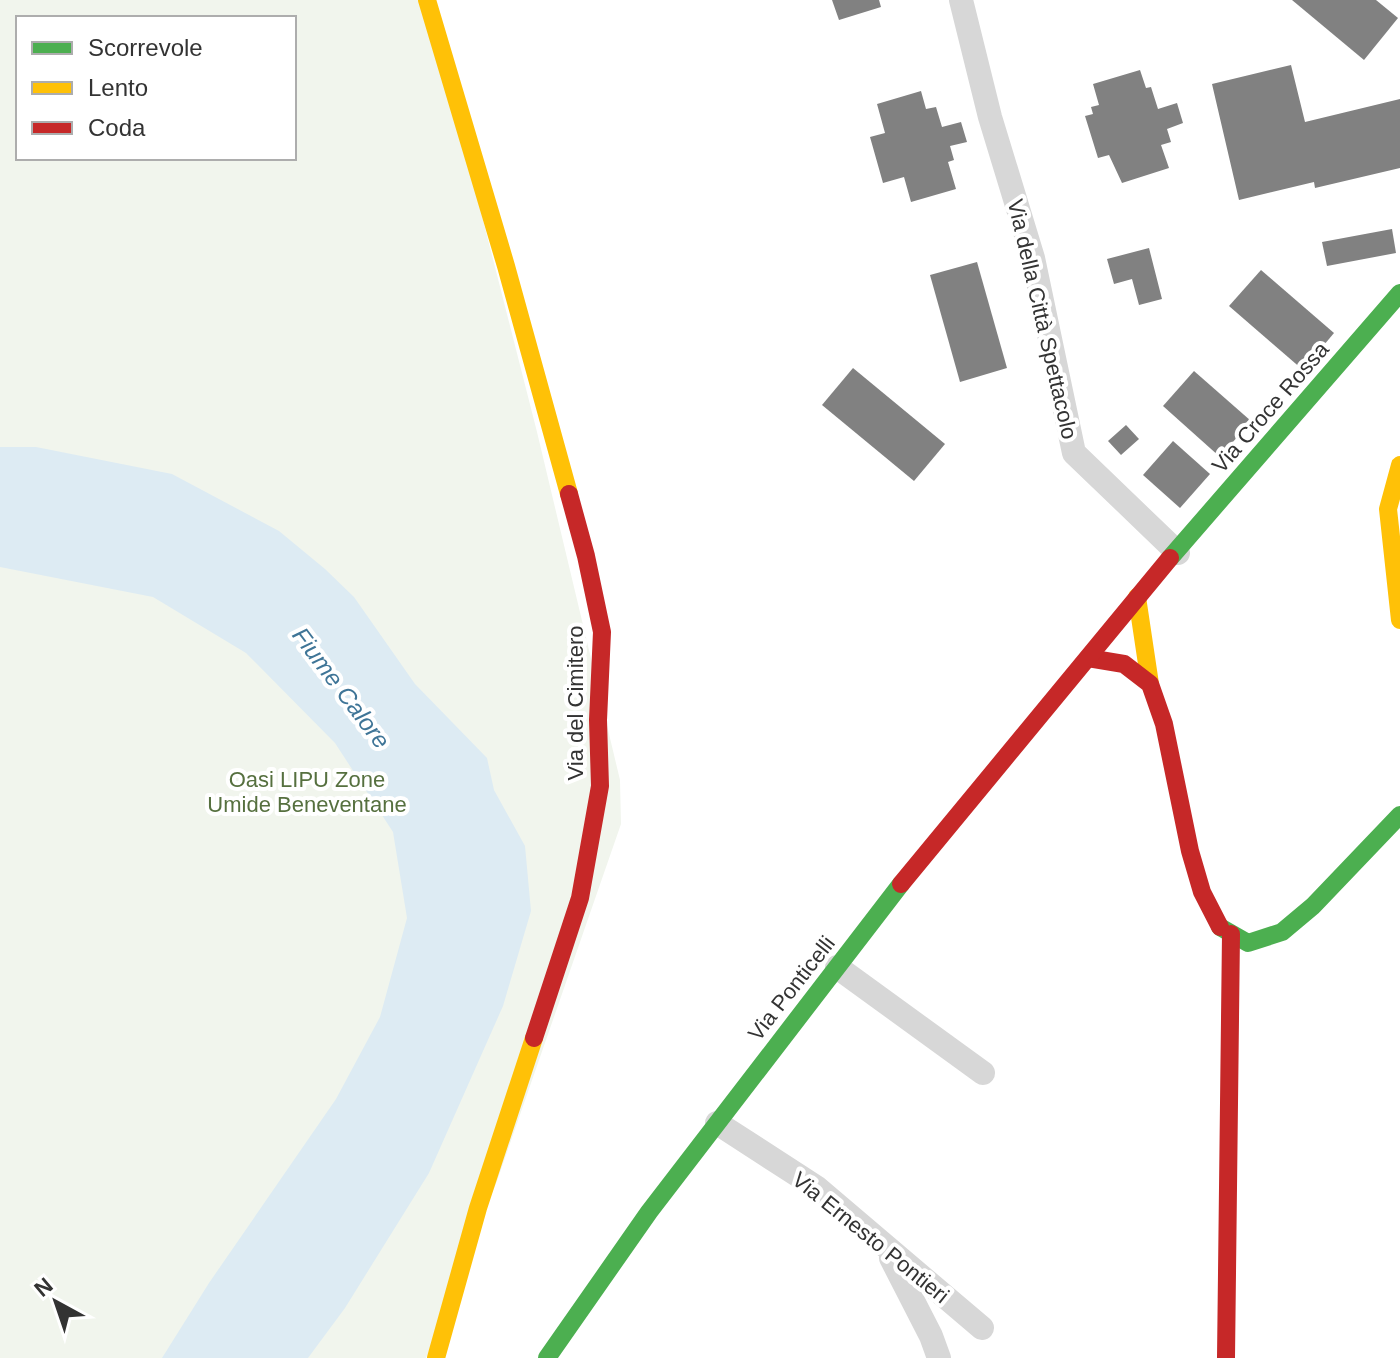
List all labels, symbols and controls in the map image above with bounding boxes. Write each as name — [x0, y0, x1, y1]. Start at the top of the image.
legend — [16, 16, 296, 160]
text: Scorrevole — [88, 34, 203, 61]
text: Lento — [88, 74, 148, 101]
text: Coda — [88, 114, 146, 141]
street label: Via della Città Spettacolo — [1003, 197, 1082, 441]
street label: Via Croce Rossa — [1207, 336, 1334, 478]
water label: Fiume Calore — [287, 622, 396, 753]
street label: Via del Cimitero — [563, 626, 588, 780]
park label: Oasi LIPU Zone Umide Beneventane — [207, 767, 407, 817]
street label: Via Ponticelli — [743, 931, 840, 1045]
street label: Via Ernesto Pontieri — [787, 1167, 954, 1308]
north arrow — [16, 1262, 96, 1342]
text: N — [29, 1272, 58, 1302]

